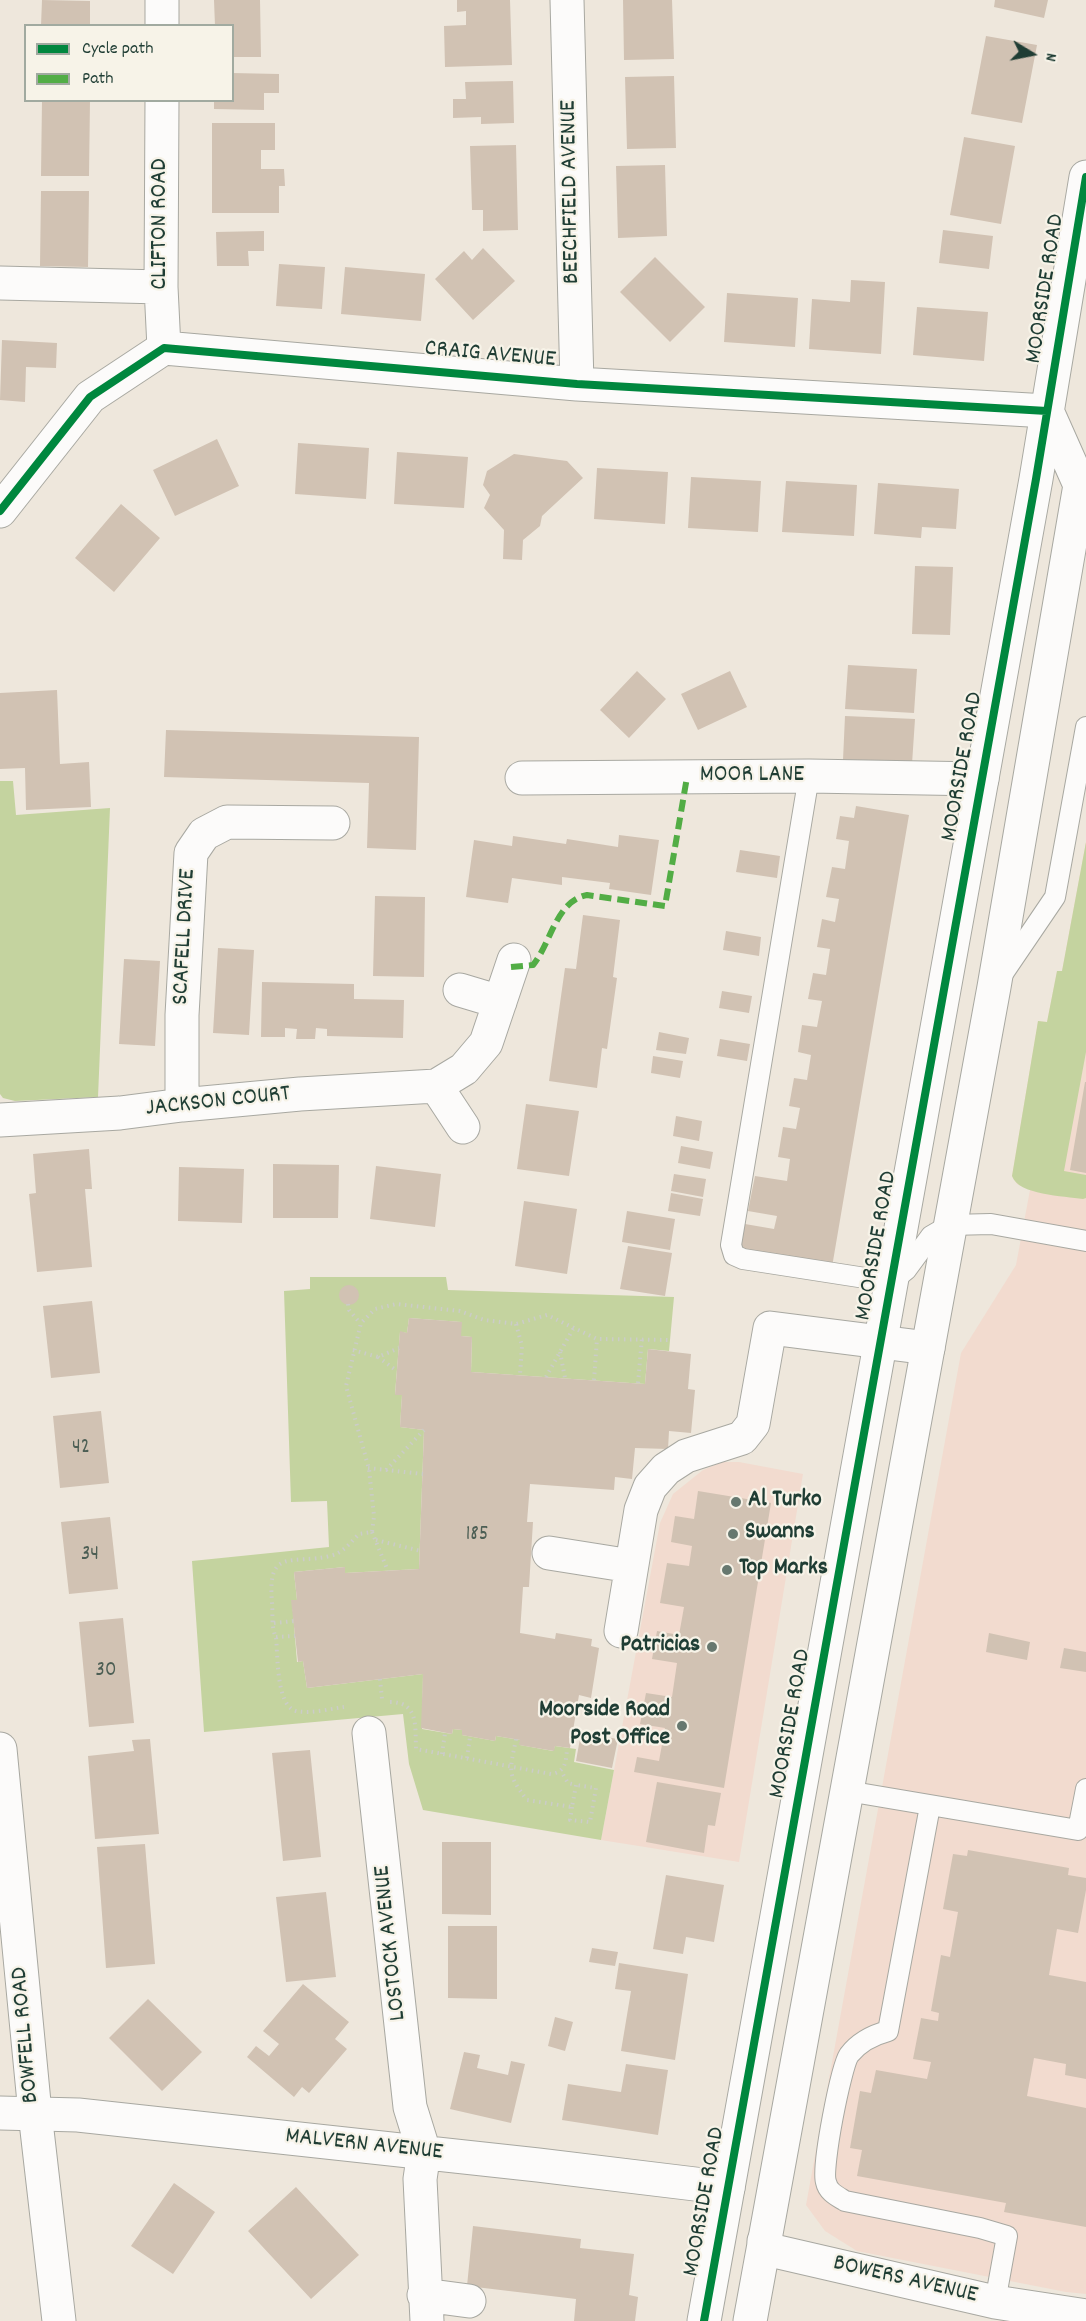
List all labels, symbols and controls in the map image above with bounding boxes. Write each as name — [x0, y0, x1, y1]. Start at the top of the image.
legend — [24, 24, 234, 102]
north arrow — [1002, 24, 1062, 84]
text: Cycle path — [82, 37, 153, 62]
text: N — [1038, 51, 1062, 63]
text: Path — [82, 67, 114, 92]
street label: BEECHFIELD AVENUE — [556, 100, 588, 284]
street label: CLIFTON ROAD — [148, 158, 176, 290]
street label: MOORSIDE ROAD — [1021, 212, 1073, 366]
street label: CRAIG AVENUE — [423, 336, 557, 376]
street label: MOORSIDE ROAD — [937, 690, 991, 844]
street label: MOOR LANE — [700, 763, 804, 791]
street label: SCAFELL DRIVE — [168, 868, 204, 1006]
street label: JACKSON COURT — [144, 1081, 292, 1125]
street label: MOORSIDE ROAD — [851, 1169, 905, 1323]
house number: 42 — [72, 1436, 90, 1462]
place label: Al Turko — [748, 1488, 822, 1516]
marker: Al Turko — [729, 1495, 743, 1509]
place label: Swanns — [745, 1520, 815, 1548]
house number: 185 — [466, 1523, 488, 1549]
marker: Swanns — [726, 1527, 740, 1541]
house number: 34 — [81, 1543, 99, 1569]
place label: Top Marks — [739, 1556, 828, 1584]
marker: Top Marks — [720, 1563, 734, 1577]
place label: Patricias — [620, 1633, 700, 1661]
marker: Patricias — [705, 1640, 719, 1654]
street label: MOORSIDE ROAD — [765, 1647, 819, 1801]
house number: 30 — [96, 1659, 116, 1685]
place label: Moorside Road Post Office — [539, 1698, 670, 1754]
marker: Moorside Road Post Office — [675, 1719, 689, 1733]
street label: LOSTOCK AVENUE — [370, 1864, 414, 2022]
street label: BOWFELL ROAD — [7, 1966, 47, 2104]
street label: MALVERN AVENUE — [284, 2123, 444, 2169]
street label: MOORSIDE ROAD — [679, 2125, 733, 2279]
street label: BOWERS AVENUE — [830, 2250, 980, 2312]

